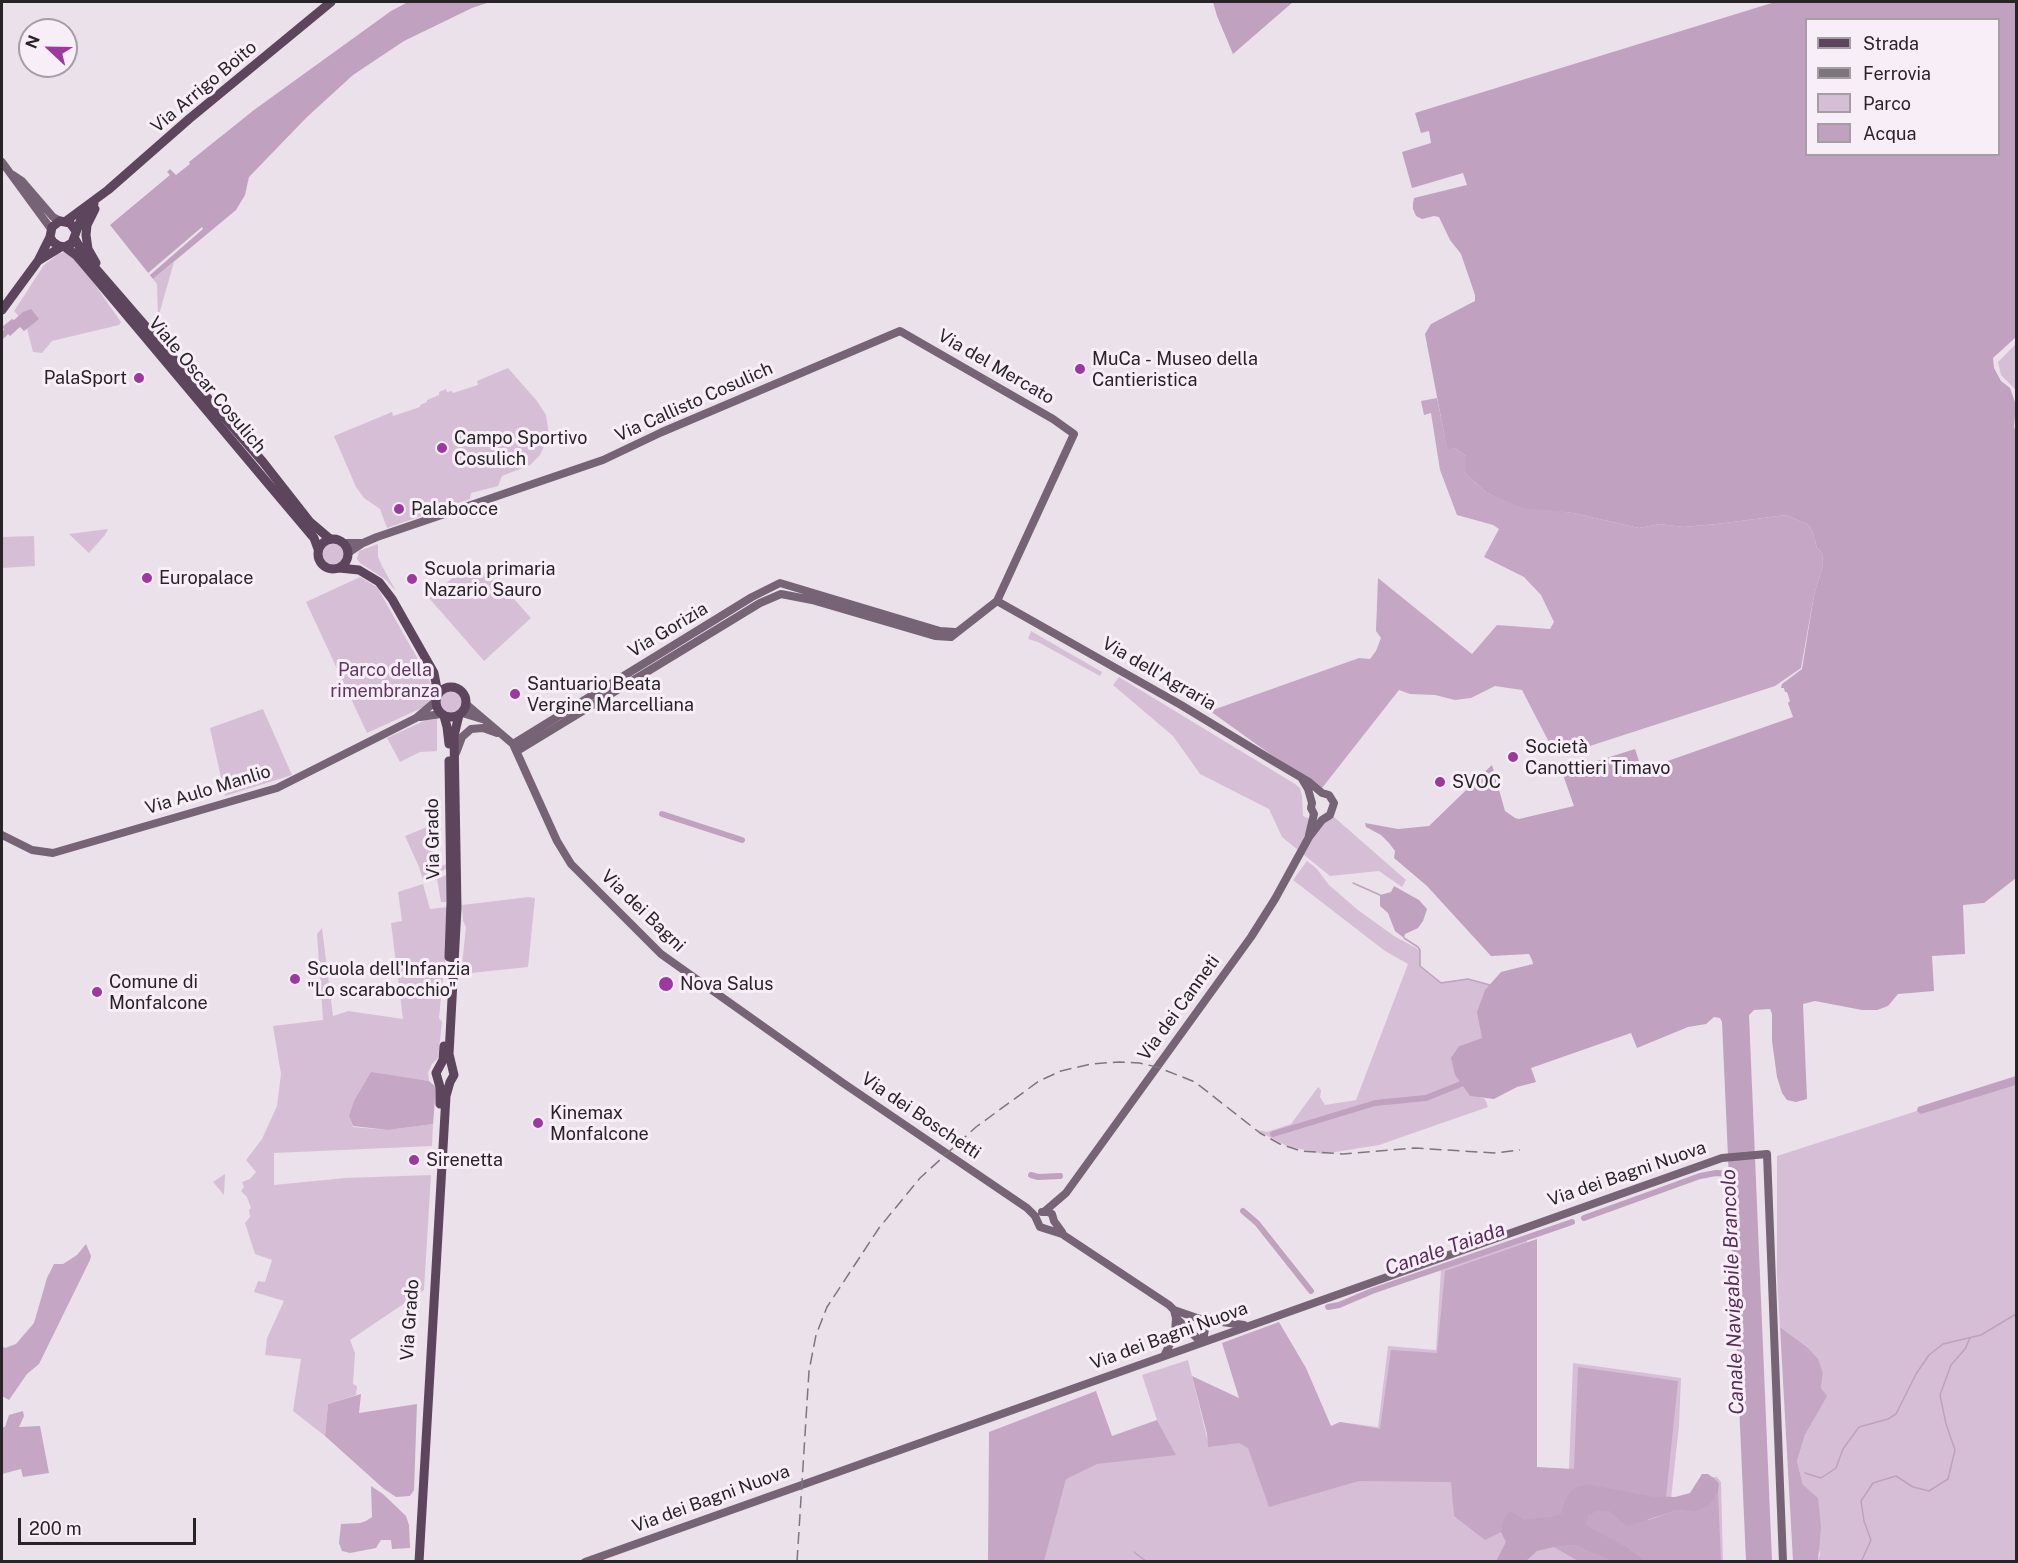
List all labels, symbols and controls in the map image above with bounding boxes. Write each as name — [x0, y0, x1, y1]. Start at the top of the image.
north arrow — [18, 18, 78, 78]
legend — [1805, 18, 2000, 156]
text: N — [22, 32, 44, 51]
text: Strada — [1863, 33, 1919, 54]
street label: Via Arrigo Boito — [147, 37, 261, 137]
text: Ferrovia — [1863, 63, 1931, 84]
text: Parco — [1863, 93, 1911, 114]
text: Acqua — [1863, 123, 1916, 144]
street label: Viale Oscar Cosulich — [144, 312, 270, 458]
street label: Via del Mercato — [934, 325, 1058, 409]
place label: MuCa - Museo della Cantieristica — [1092, 348, 1258, 391]
street label: Via Callisto Cosulich — [612, 357, 776, 447]
marker: MuCa - Museo della Cantieristica — [1073, 362, 1087, 376]
place label: PalaSport — [44, 367, 127, 389]
marker: PalaSport — [132, 371, 146, 385]
place label: Campo Sportivo Cosulich — [454, 427, 587, 470]
marker: Campo Sportivo Cosulich — [435, 441, 449, 455]
place label: Palabocce — [411, 498, 498, 520]
marker: Palabocce — [392, 502, 406, 516]
place label: Scuola primaria Nazario Sauro — [424, 558, 555, 600]
place label: Europalace — [159, 567, 253, 589]
marker: Europalace — [140, 571, 154, 585]
marker: Scuola primaria Nazario Sauro — [405, 572, 419, 586]
street label: Via Gorizia — [624, 598, 712, 662]
street label: Via dell'Agraria — [1098, 633, 1220, 715]
park label: Parco della rimembranza — [330, 659, 440, 702]
place label: Santuario Beata Vergine Marcelliana — [527, 673, 694, 716]
marker: Santuario Beata Vergine Marcelliana — [508, 687, 522, 701]
place label: Società Canottieri Timavo — [1525, 736, 1671, 778]
marker: Società Canottieri Timavo — [1506, 750, 1520, 764]
street label: Via Aulo Manlio — [143, 761, 273, 819]
place label: SVOC — [1452, 771, 1501, 793]
marker: SVOC — [1433, 775, 1447, 789]
street label: Via Grado — [421, 798, 445, 880]
street label: Via dei Bagni — [596, 865, 690, 957]
street label: Via dei Canneti — [1134, 951, 1224, 1065]
place label: Scuola dell'Infanzia "Lo scarabocchio" — [307, 958, 470, 1000]
place label: Comune di Monfalcone — [109, 971, 208, 1014]
marker: Scuola dell'Infanzia "Lo scarabocchio" — [288, 972, 302, 986]
place label: Nova Salus — [680, 973, 773, 995]
marker: Nova Salus — [657, 975, 675, 993]
marker: Comune di Monfalcone — [90, 985, 104, 999]
street label: Via dei Boschetti — [857, 1068, 985, 1164]
place label: Kinemax Monfalcone — [550, 1102, 649, 1144]
marker: Kinemax Monfalcone — [531, 1116, 545, 1130]
street label: Via dei Bagni Nuova — [1545, 1137, 1709, 1211]
place label: Sirenetta — [426, 1149, 503, 1171]
marker: Sirenetta — [407, 1153, 421, 1167]
water label: Canale Navigabile Brancolo — [1717, 1169, 1749, 1415]
water label: Canale Taiada — [1382, 1217, 1508, 1281]
street label: Via Grado — [396, 1279, 424, 1361]
street label: Via dei Bagni Nuova — [1087, 1297, 1251, 1375]
street label: Via dei Bagni Nuova — [629, 1460, 793, 1538]
scale bar — [21, 1506, 200, 1544]
text: 200 m — [29, 1518, 82, 1539]

